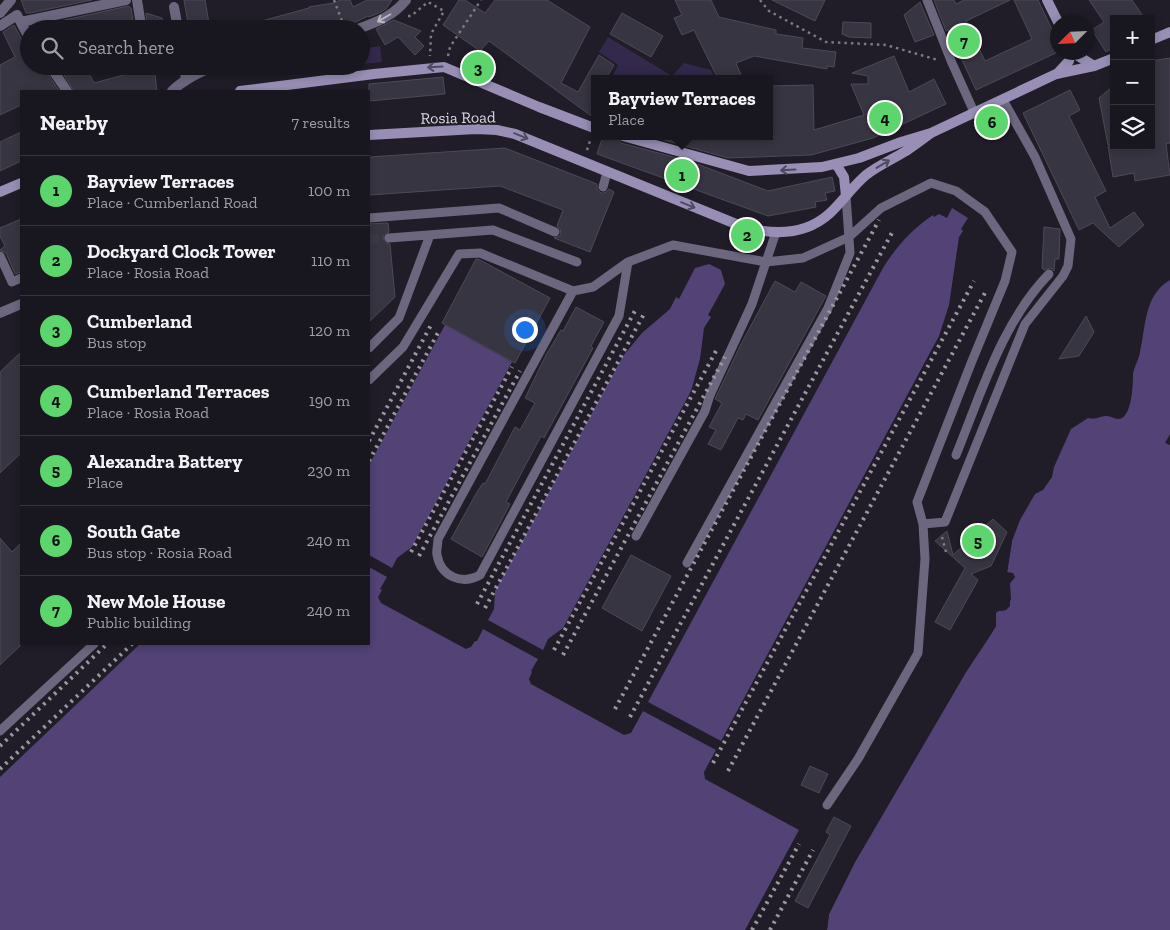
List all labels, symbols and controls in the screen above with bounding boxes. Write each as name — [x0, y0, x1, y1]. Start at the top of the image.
one-way arrow — [377, 13, 392, 23]
north arrow — [1050, 15, 1095, 60]
map controls — [1110, 15, 1155, 150]
button: + — [1110, 15, 1155, 60]
search box — [20, 20, 370, 75]
pin: 7 — [948, 22, 980, 60]
icon: search — [38, 34, 66, 62]
text: Search here — [78, 36, 174, 59]
pin: 3 — [462, 49, 494, 87]
button: − — [1110, 60, 1155, 105]
one-way arrow — [428, 62, 444, 72]
popup — [591, 75, 773, 140]
text: Bayview Terraces — [608, 87, 756, 110]
pin: 4 — [869, 99, 901, 137]
pin: 6 — [976, 103, 1008, 141]
button: layers — [1110, 105, 1155, 150]
street label: Rosia Road — [420, 107, 496, 128]
text: Nearby — [40, 110, 108, 135]
text: Place — [608, 110, 644, 129]
text: 7 results — [291, 113, 350, 132]
one-way arrow — [513, 132, 528, 141]
pin: 1 — [666, 156, 698, 194]
one-way arrow — [875, 158, 889, 168]
one-way arrow — [780, 166, 796, 175]
text: Bayview Terraces — [87, 170, 234, 193]
text: 1 — [53, 181, 59, 200]
text: 100 m — [308, 181, 350, 200]
text: Place · Cumberland Road — [87, 193, 258, 212]
one-way arrow — [680, 201, 695, 210]
pin: 2 — [731, 216, 763, 254]
text: Dockyard Clock Tower — [87, 240, 276, 263]
text: 2 — [52, 251, 60, 270]
text: 110 m — [311, 251, 350, 270]
text: Place · Rosia Road — [87, 263, 209, 282]
text: Cumberland — [87, 310, 192, 333]
your location — [512, 317, 538, 343]
text: 3 — [52, 321, 60, 340]
text: 120 m — [309, 321, 350, 340]
text: Bus stop — [87, 333, 146, 352]
text: Cumberland Terraces — [87, 380, 270, 403]
text: 4 — [51, 391, 61, 410]
text: 190 m — [309, 391, 350, 410]
text: Place · Rosia Road — [87, 403, 209, 422]
text: Alexandra Battery — [87, 450, 242, 473]
text: 5 — [52, 461, 60, 480]
text: 230 m — [307, 461, 350, 480]
text: Place — [87, 473, 123, 492]
text: South Gate — [87, 520, 180, 543]
pin: 5 — [962, 522, 994, 560]
text: 6 — [52, 531, 60, 550]
text: 240 m — [306, 531, 350, 550]
text: Bus stop · Rosia Road — [87, 543, 232, 562]
text: New Mole House — [87, 590, 225, 613]
text: 7 — [52, 601, 60, 620]
text: 240 m — [306, 601, 350, 620]
text: Public building — [87, 613, 191, 632]

